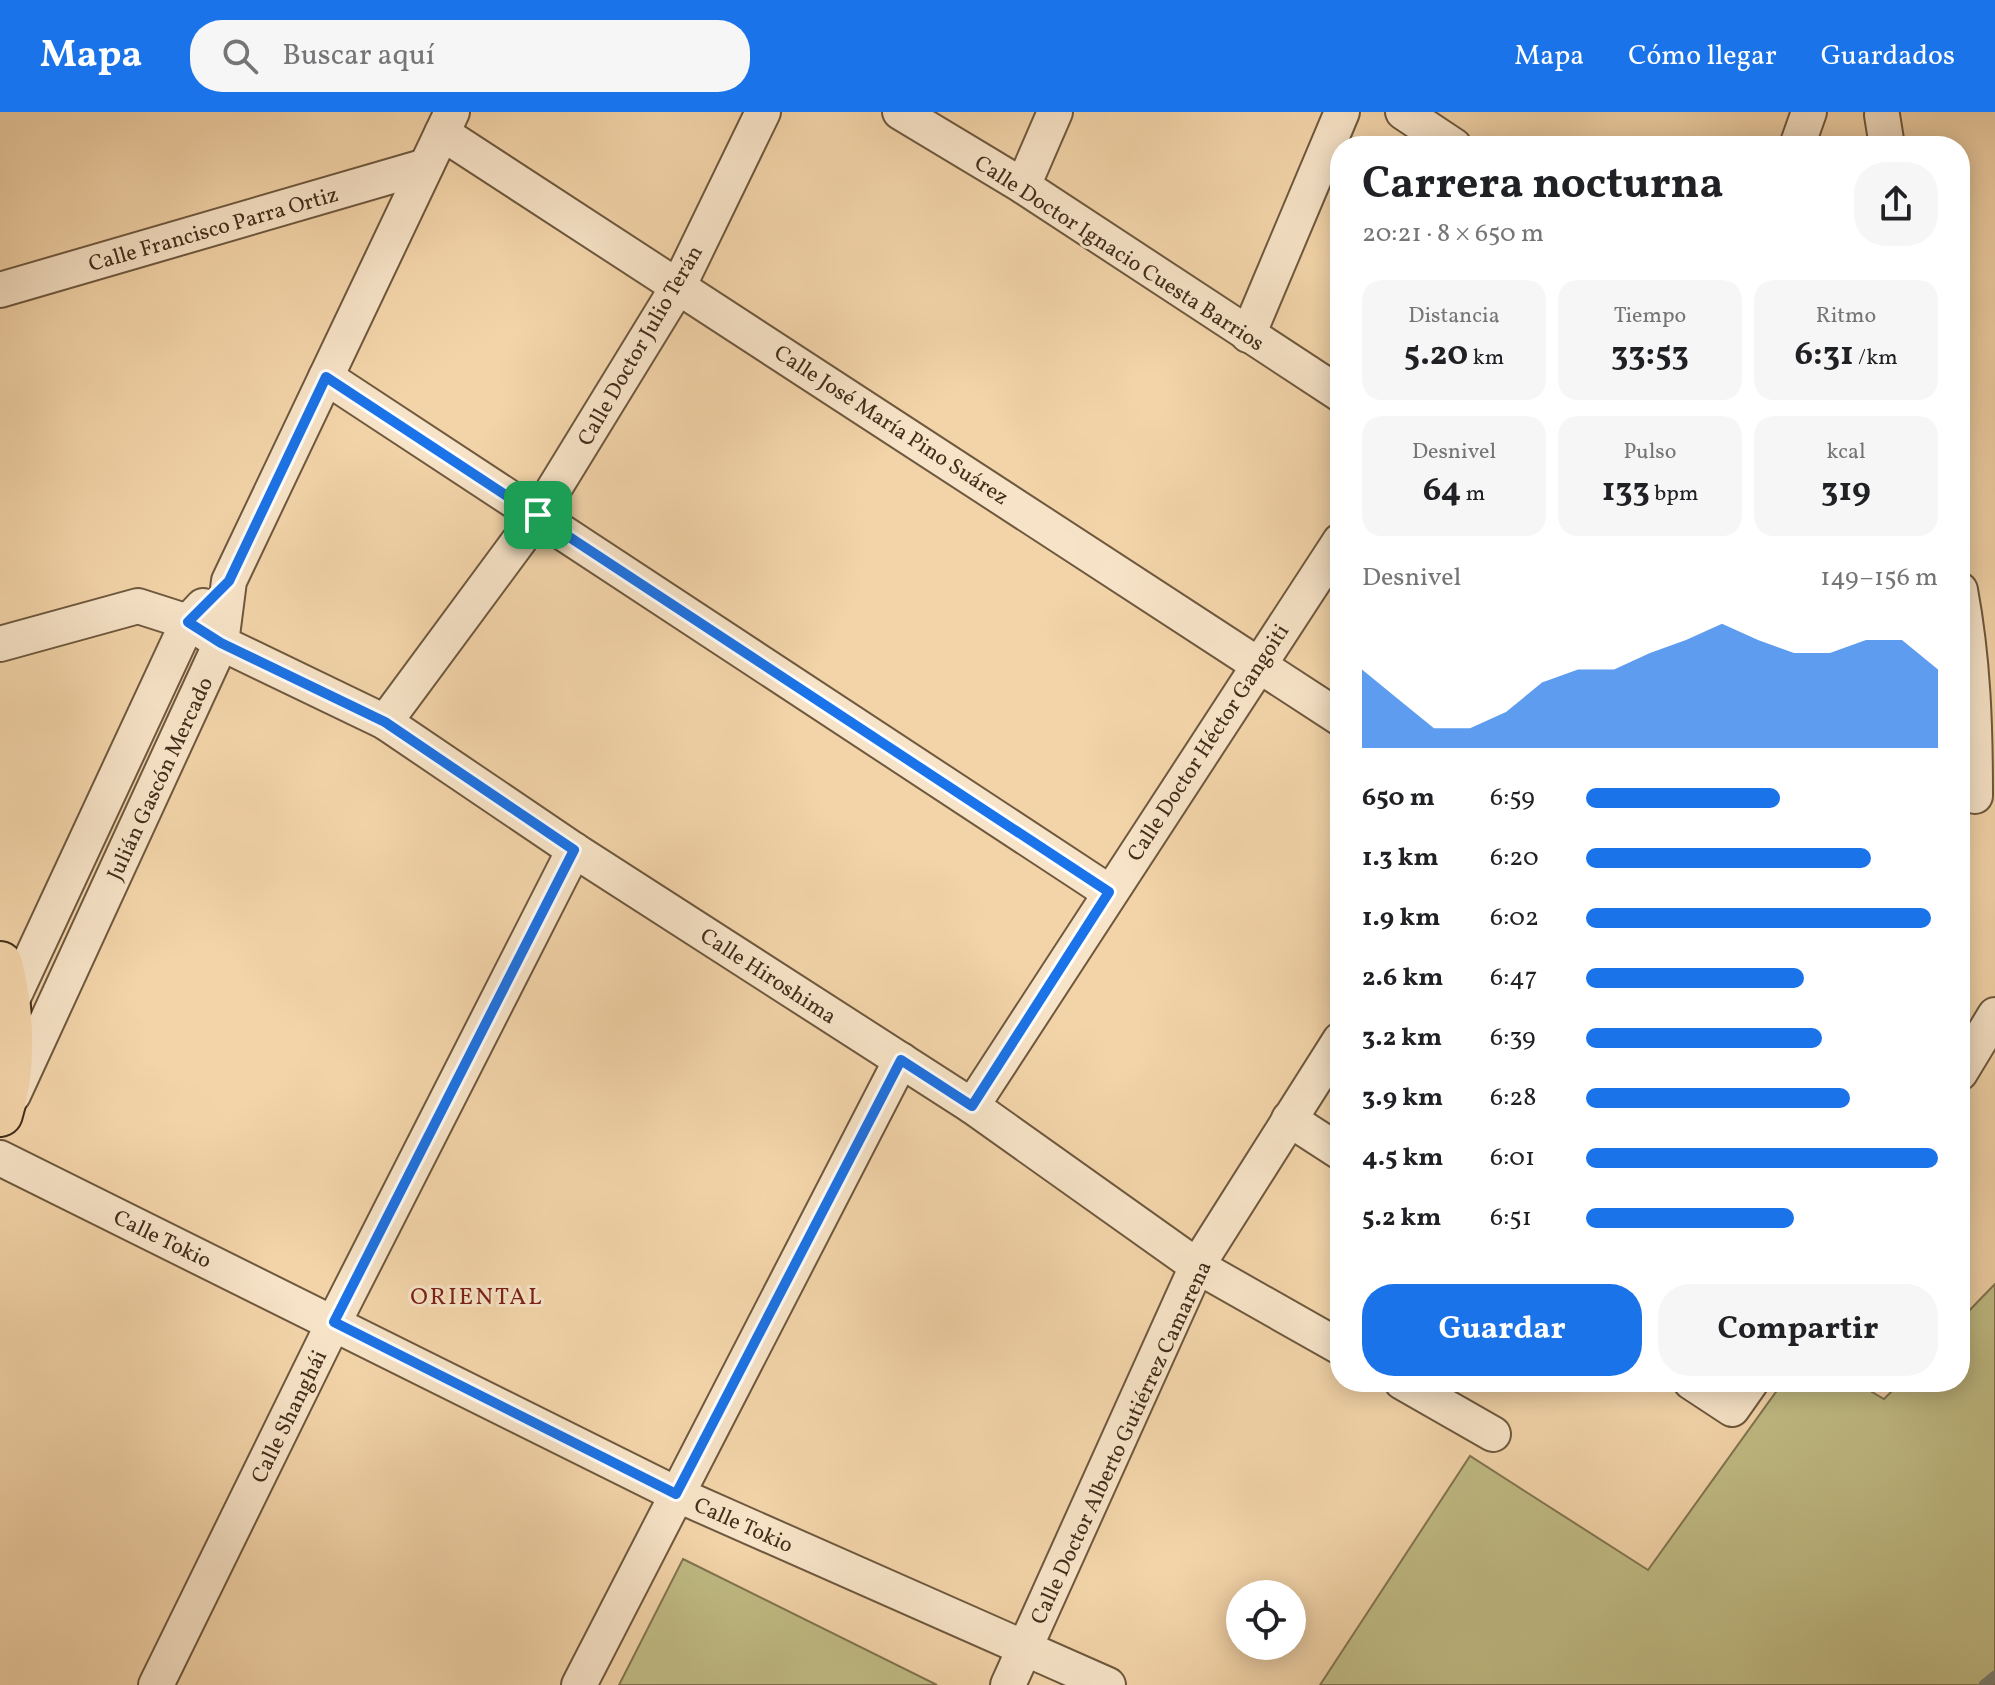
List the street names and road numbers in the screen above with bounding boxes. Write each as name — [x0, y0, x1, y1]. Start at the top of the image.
street label: Calle Doctor Ignacio Cuesta Barrios — [968, 149, 1270, 360]
street label: Calle Francisco Parra Ortiz — [85, 180, 342, 281]
street label: Calle Doctor Julio Terán — [571, 240, 711, 452]
street label: Calle José María Pino Suárez — [767, 338, 1014, 514]
street label: Calle Doctor Héctor Gangoiti — [1121, 619, 1298, 868]
street label: Julián Gascón Mercado — [100, 672, 222, 886]
street label: Calle Hiroshima — [693, 921, 842, 1033]
street label: Calle Tokio — [108, 1203, 216, 1277]
street label: Calle Doctor Alberto Gutiérrez Camarena — [1024, 1256, 1220, 1630]
street label: Calle Shanghái — [245, 1345, 336, 1489]
street label: Calle Tokio — [688, 1491, 798, 1562]

